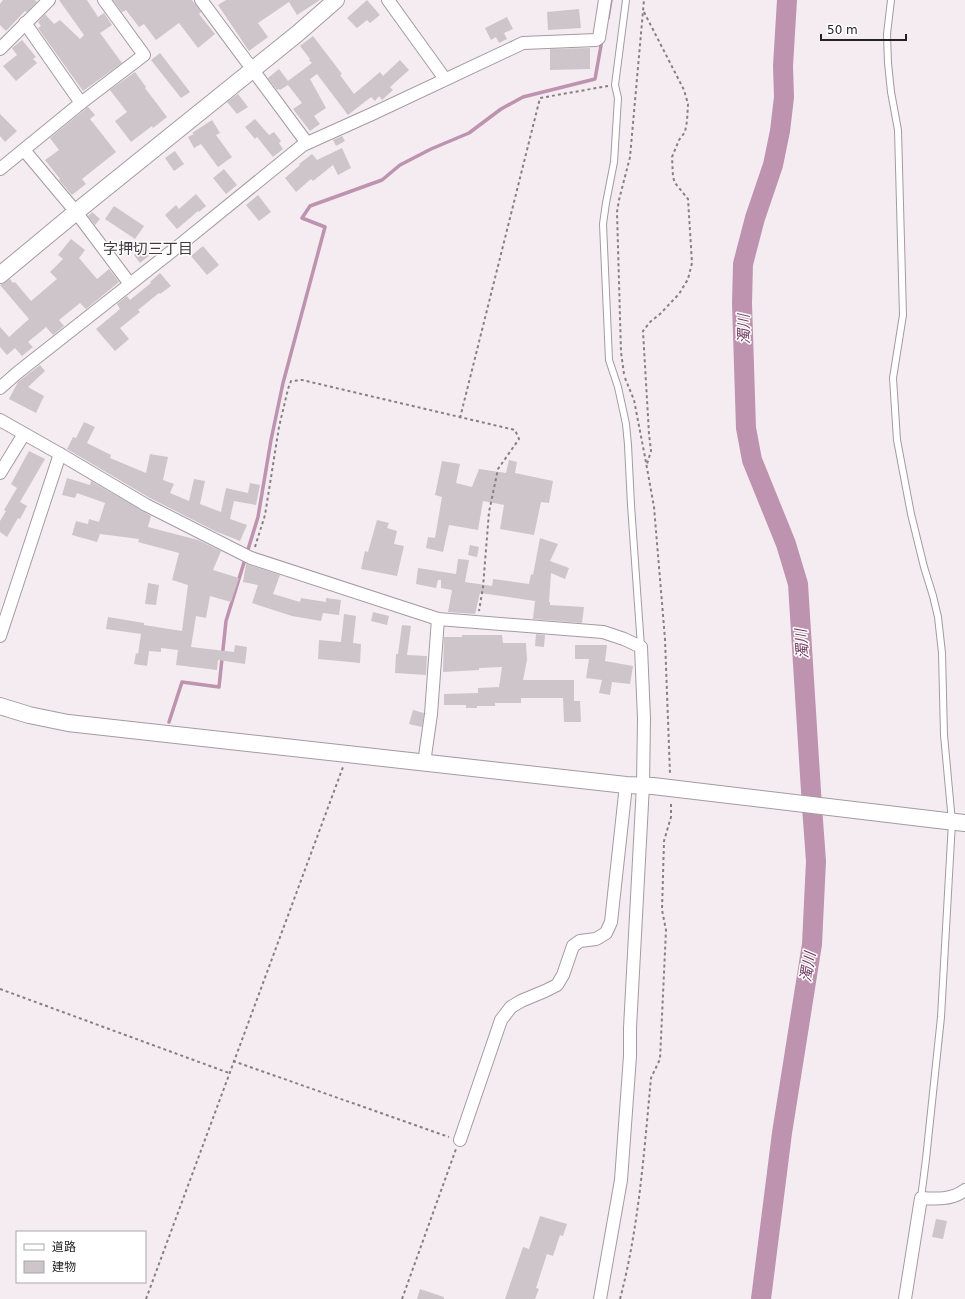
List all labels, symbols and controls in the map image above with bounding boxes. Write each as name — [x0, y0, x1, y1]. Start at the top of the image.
scale bar — [821, 16, 906, 42]
text: 50 m — [827, 23, 858, 37]
district label: 字押切三丁目 — [103, 240, 193, 258]
water label: 濁川 — [735, 312, 753, 344]
water label: 濁川 — [792, 626, 812, 660]
water label: 濁川 — [797, 949, 820, 983]
legend — [16, 1231, 146, 1283]
text: 道路 — [52, 1240, 76, 1254]
text: 建物 — [52, 1260, 76, 1274]

